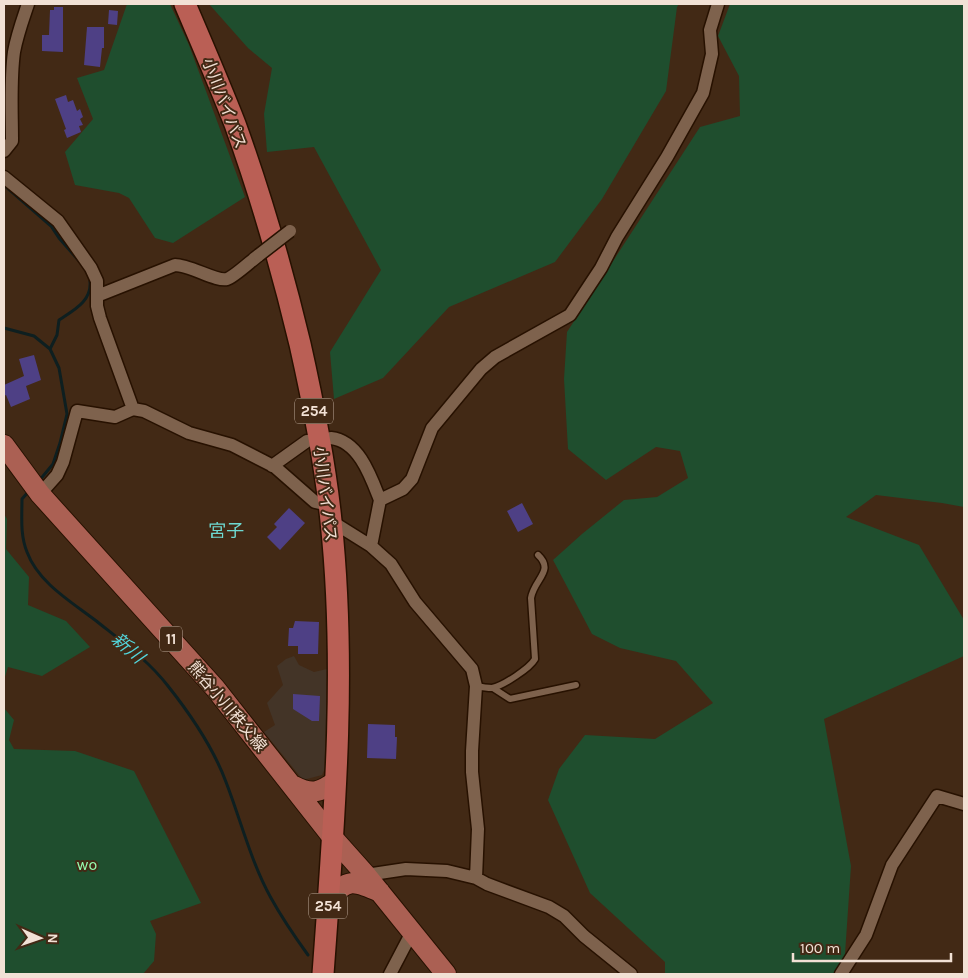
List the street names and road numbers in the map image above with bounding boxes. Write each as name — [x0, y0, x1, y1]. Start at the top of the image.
street label: 小川バイパス — [199, 55, 251, 151]
road number: 254 — [295, 398, 333, 424]
street label: 小川バイパス — [310, 445, 341, 543]
road number: 11 — [160, 626, 182, 652]
street label: 熊谷小川秩父線 — [184, 657, 271, 755]
road number: 254 — [309, 894, 347, 918]

